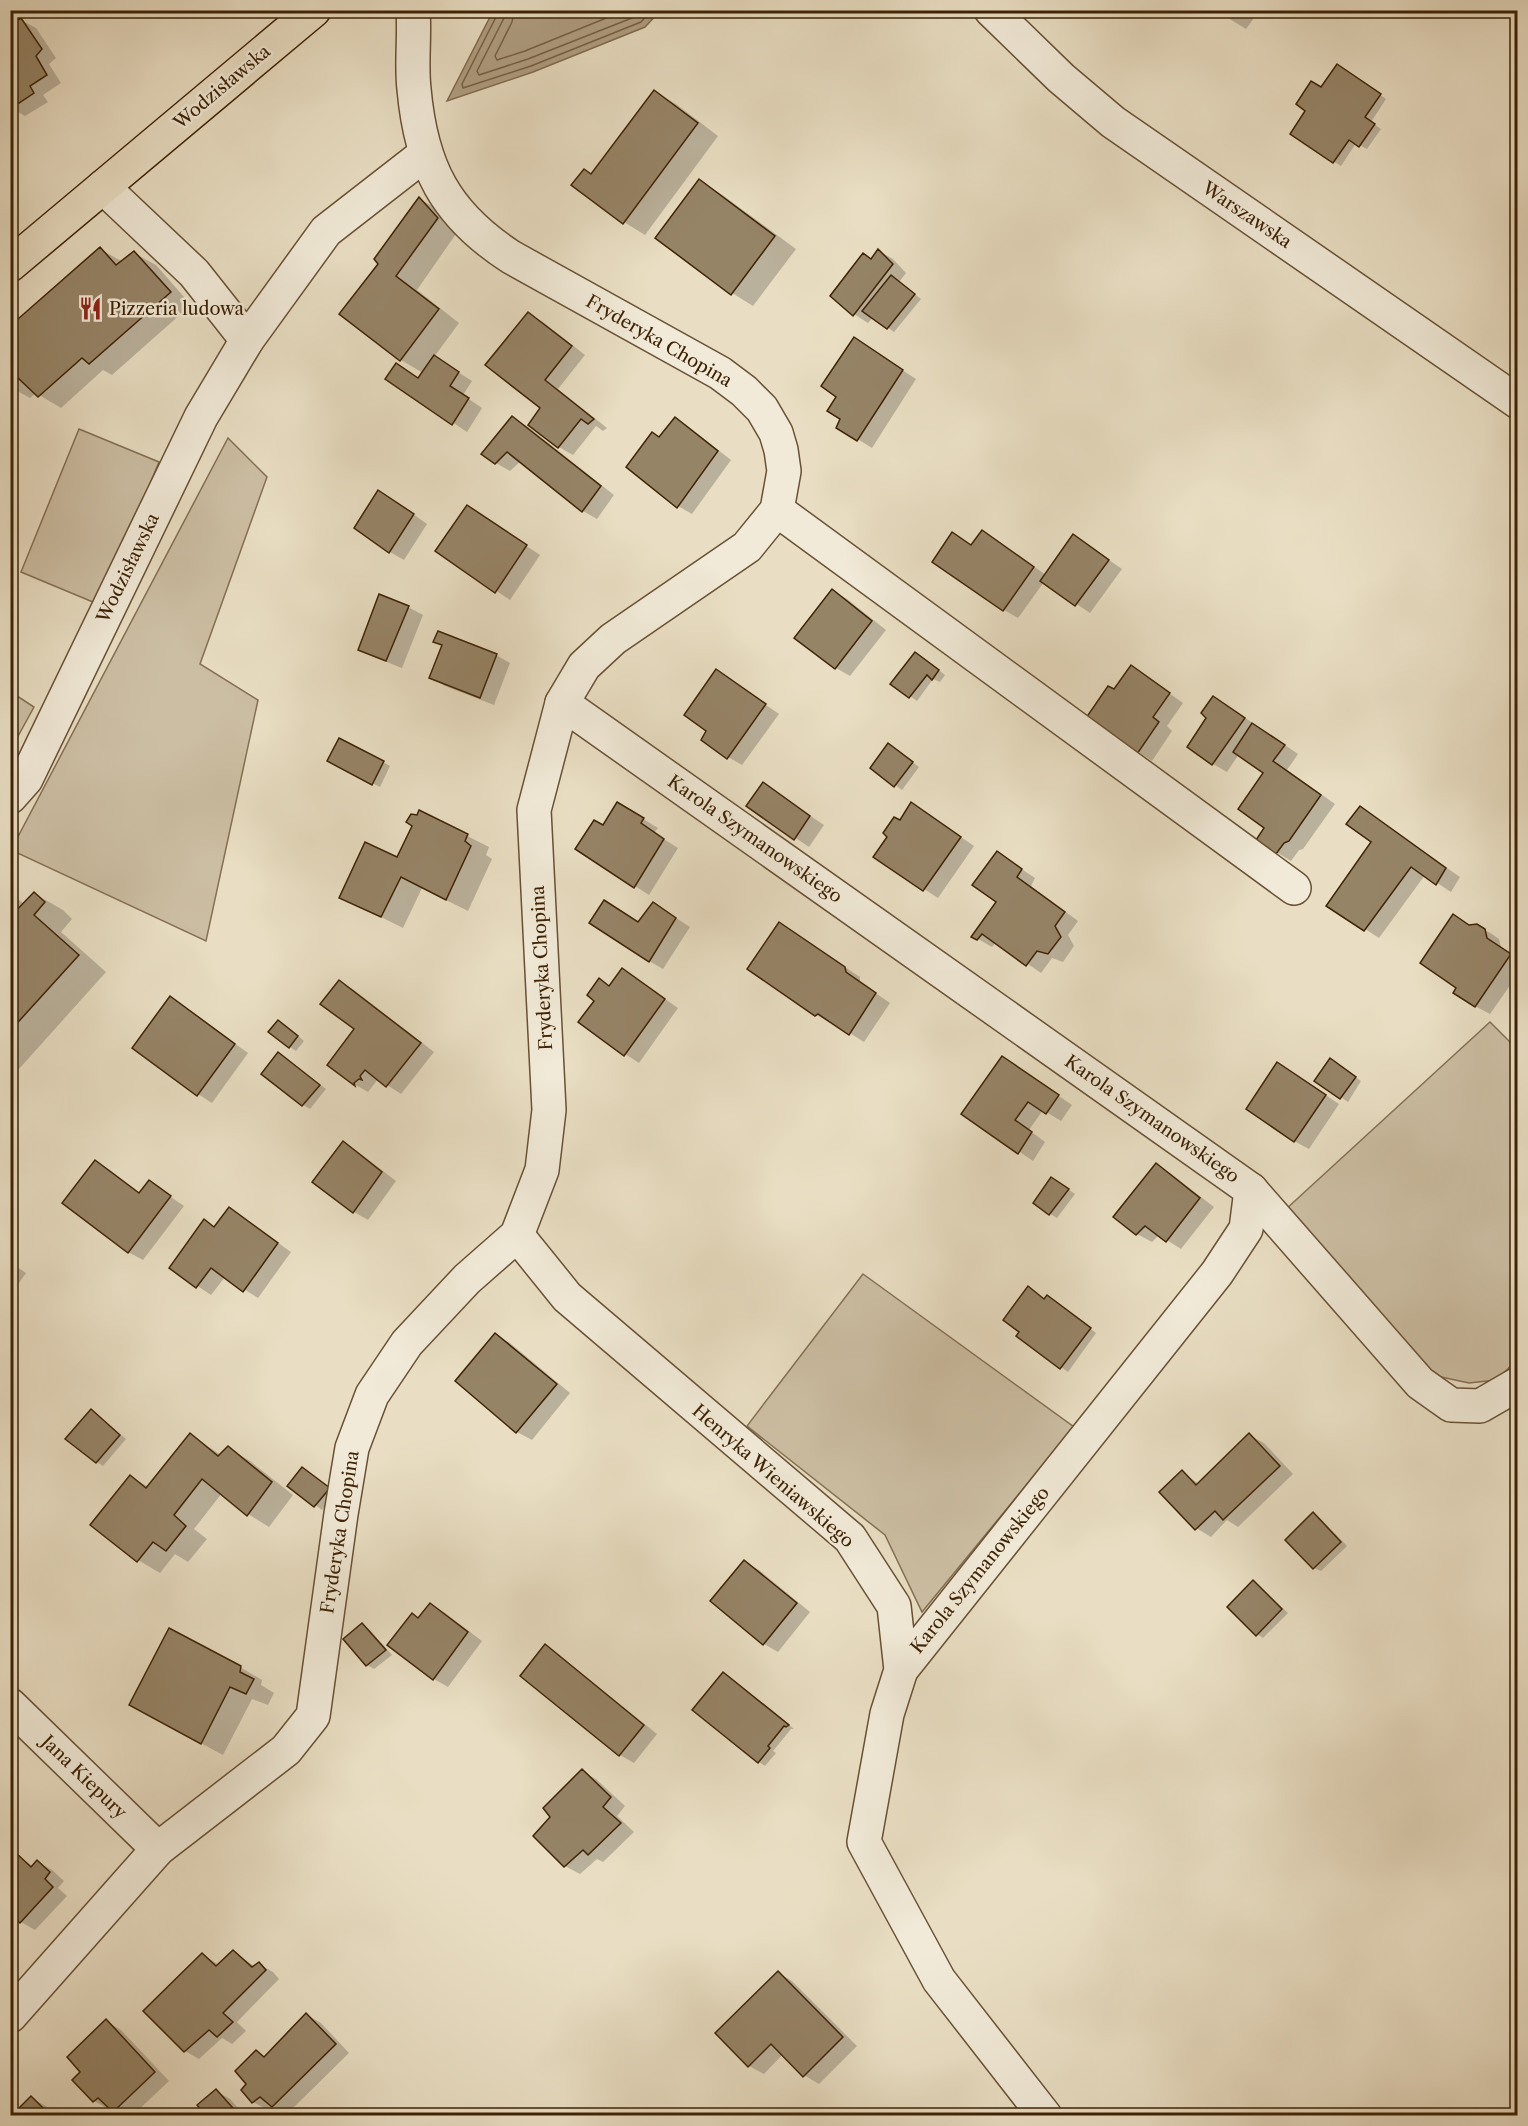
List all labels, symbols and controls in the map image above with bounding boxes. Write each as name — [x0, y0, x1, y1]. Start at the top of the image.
street label: Wodzisławska — [169, 40, 275, 134]
street label: Warszawska — [1197, 176, 1296, 253]
street label: Fryderyka Chopina — [582, 290, 736, 392]
restaurant icon: Pizzeria ludowa — [78, 296, 104, 322]
place label: Pizzeria ludowa — [109, 298, 244, 320]
street label: Wodzisławska — [92, 509, 164, 627]
street label: Karola Szymanowskiego — [663, 770, 847, 908]
street label: Fryderyka Chopina — [527, 885, 557, 1051]
street label: Karola Szymanowskiego — [1060, 1050, 1244, 1188]
street label: Henryka Wieniawskiego — [688, 1400, 858, 1552]
street label: Fryderyka Chopina — [316, 1448, 364, 1615]
street label: Karola Szymanowskiego — [906, 1482, 1054, 1658]
street label: Jana Kiepury — [35, 1729, 132, 1824]

